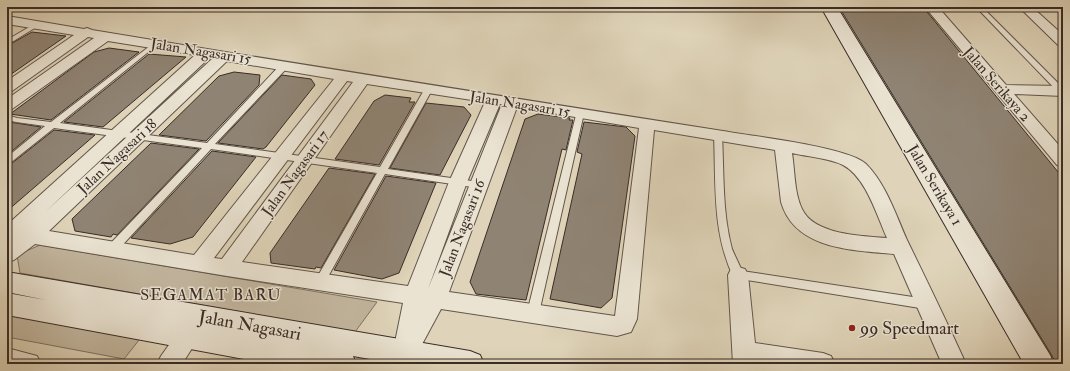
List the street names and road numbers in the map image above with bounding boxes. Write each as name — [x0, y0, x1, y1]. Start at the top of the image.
street label: Jalan Nagasari 15 — [148, 34, 253, 70]
street label: Jalan Serikaya 2 — [957, 42, 1035, 127]
street label: Jalan Nagasari 15 — [467, 87, 572, 123]
street label: Jalan Nagasari 18 — [73, 115, 162, 200]
street label: Jalan Nagasari 17 — [257, 126, 334, 221]
street label: Jalan Serikaya 1 — [902, 140, 966, 230]
street label: Jalan Nagasari 16 — [435, 176, 491, 281]
street label: Jalan Nagasari — [196, 305, 303, 346]

